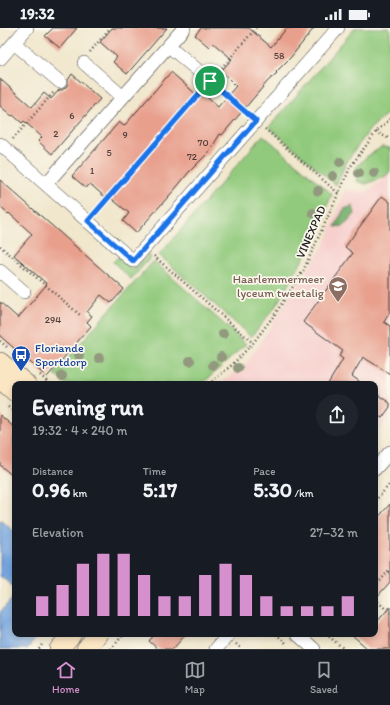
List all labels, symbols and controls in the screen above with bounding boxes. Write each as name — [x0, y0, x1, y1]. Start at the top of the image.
text: 19:32 — [20, 5, 55, 23]
house number: 58 — [274, 49, 285, 62]
pin — [193, 64, 227, 98]
icon: arrive — [199, 70, 221, 92]
house number: 6 — [69, 109, 75, 122]
house number: 2 — [53, 127, 59, 140]
house number: 9 — [122, 128, 128, 141]
house number: 70 — [197, 136, 209, 149]
house number: 5 — [106, 146, 112, 159]
house number: 72 — [187, 150, 198, 163]
house number: 1 — [90, 164, 95, 177]
street label: VINEXPAD — [293, 203, 329, 261]
place label: Haarlemmermeer lyceum tweetalig — [233, 272, 325, 300]
school or university icon: Haarlemmermeer lyceum tweetalig — [327, 275, 349, 303]
house number: 294 — [45, 313, 61, 326]
place label: Floriande Sportdorp — [35, 341, 87, 369]
bus stop icon: Floriande Sportdorp — [10, 344, 32, 372]
text: Evening run — [32, 394, 144, 421]
button: share — [316, 394, 358, 436]
text: 19:32 · 4 × 240 m — [32, 423, 127, 438]
text: Distance — [32, 465, 73, 478]
text: Time — [143, 465, 166, 478]
text: Pace — [253, 465, 275, 478]
text: 0.96 — [32, 478, 70, 502]
text: 5:17 — [143, 478, 177, 502]
text: 5:30 — [253, 478, 292, 502]
text: km — [70, 487, 87, 500]
text: /km — [292, 487, 314, 500]
text: Elevation — [32, 525, 84, 540]
text: 27–32 m — [310, 525, 358, 540]
tab: Home — [52, 659, 80, 696]
tab: Map — [184, 659, 206, 696]
tab: Saved — [310, 659, 338, 696]

